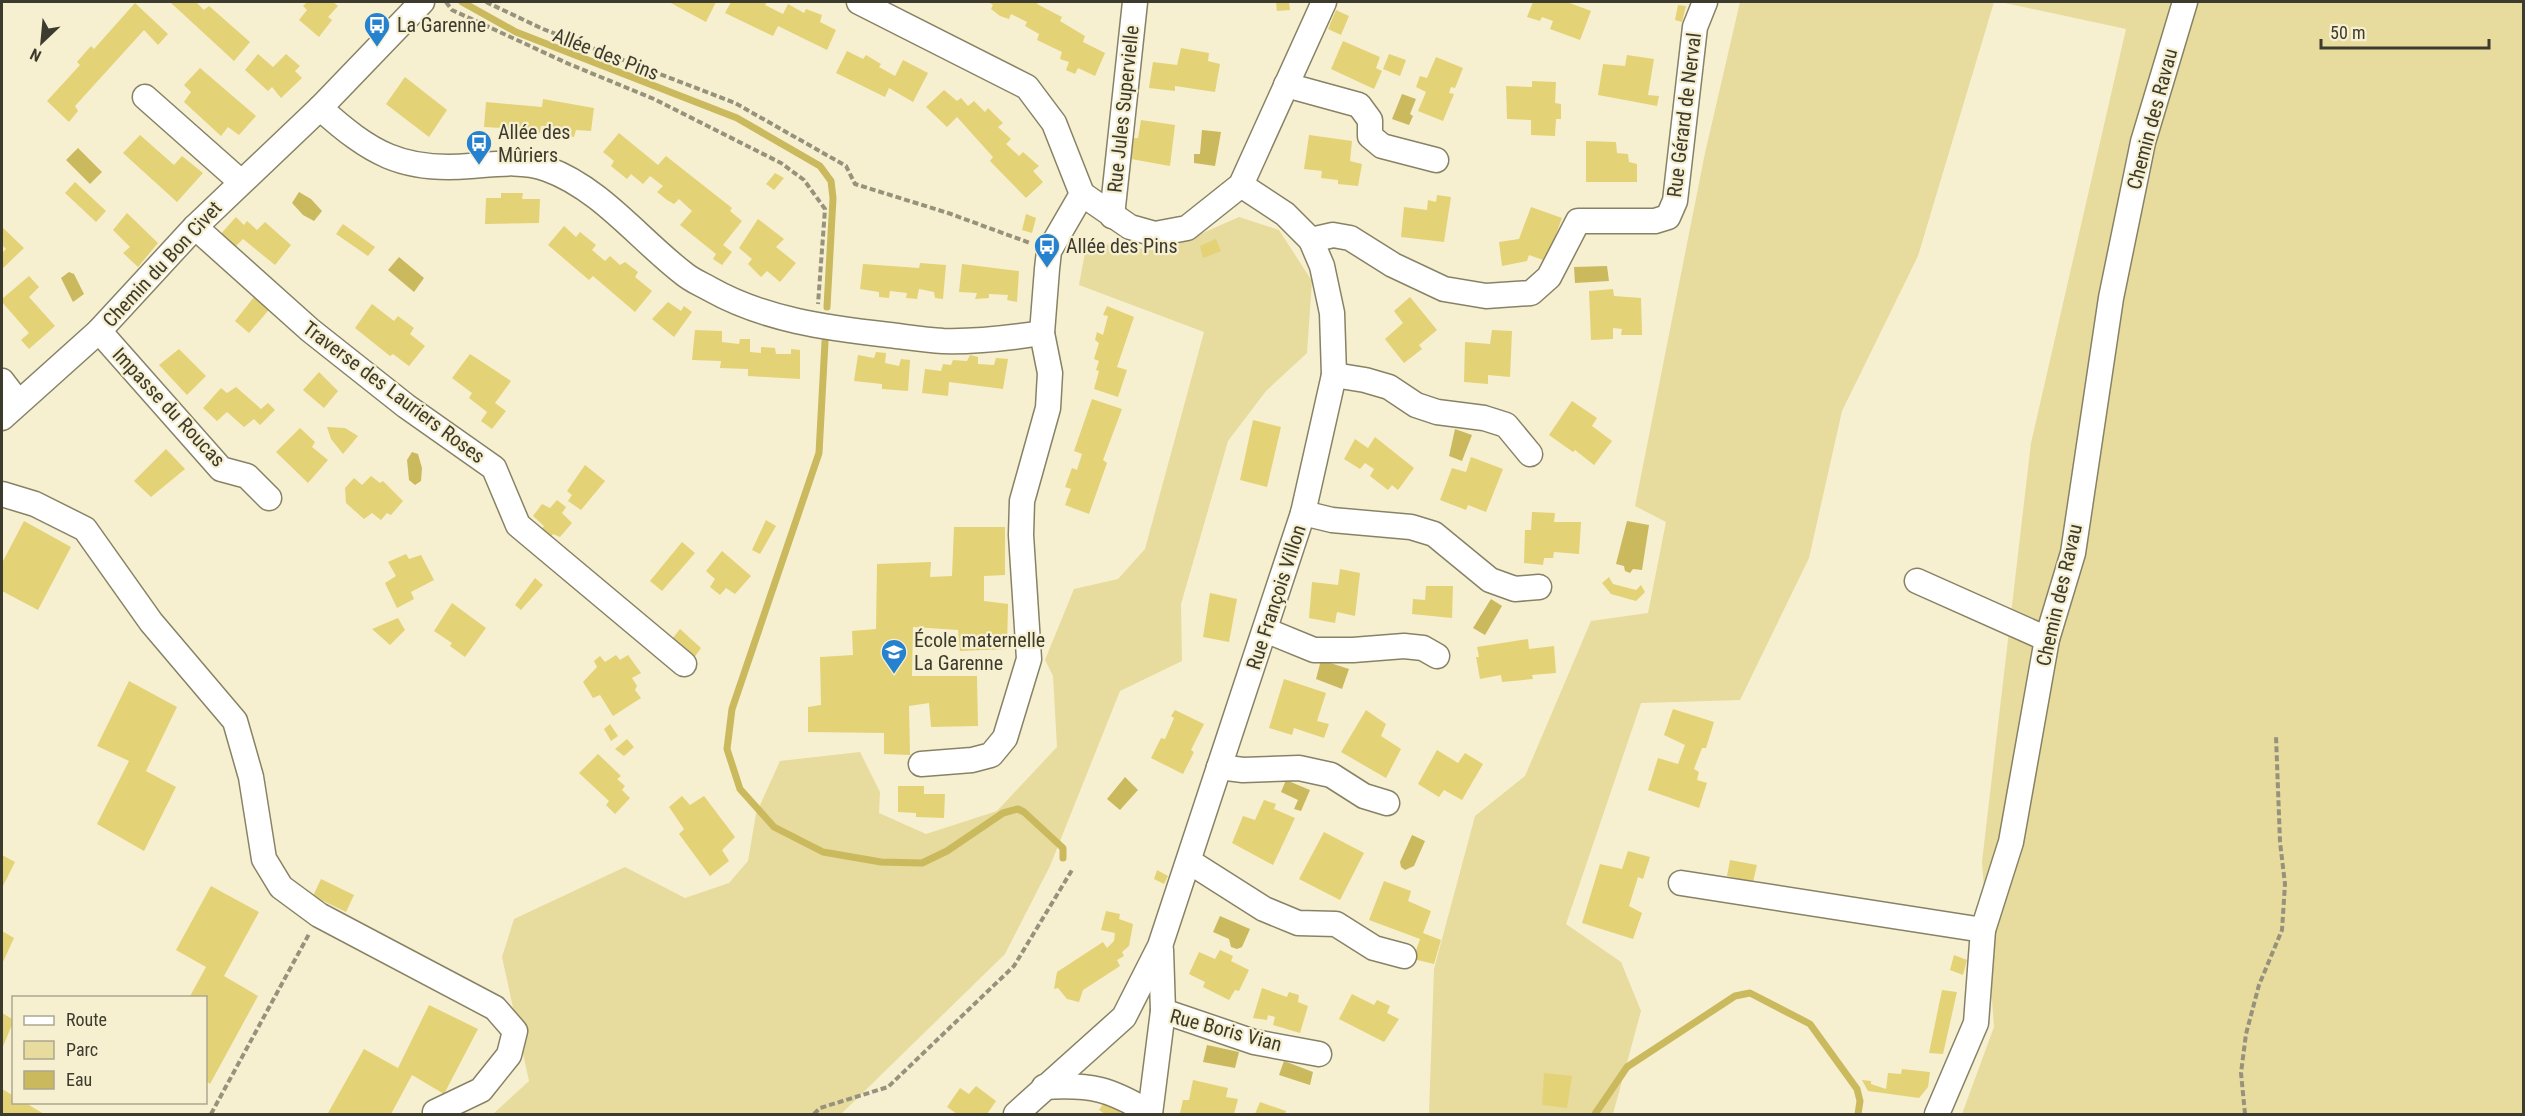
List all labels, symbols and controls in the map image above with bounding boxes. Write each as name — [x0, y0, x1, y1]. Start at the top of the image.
bus stop icon: La Garenne — [362, 10, 392, 48]
north arrow — [12, 12, 72, 72]
scale bar — [2321, 12, 2489, 50]
place label: La Garenne — [397, 13, 486, 37]
text: 50 m — [2330, 22, 2365, 43]
street label: Allée des Pins — [550, 23, 662, 85]
street label: Rue Jules Supervielle — [1102, 24, 1144, 194]
street label: Rue Gérard de Nerval — [1662, 31, 1706, 199]
text: N — [27, 44, 44, 66]
street label: Chemin des Ravau — [2122, 46, 2182, 192]
place label: Allée des Mûriers — [498, 120, 570, 167]
bus stop icon: Allée des Mûriers — [464, 128, 494, 166]
street label: Chemin du Bon Civet — [98, 196, 227, 332]
bus stop icon: Allée des Pins — [1032, 231, 1062, 269]
place label: Allée des Pins — [1066, 234, 1178, 258]
street label: Traverse des Lauriers Roses — [298, 316, 490, 468]
street label: Impasse du Roucas — [108, 342, 230, 472]
street label: Rue François Villon — [1241, 522, 1311, 672]
street label: Chemin des Ravau — [2031, 522, 2087, 668]
place label: École maternelle La Garenne — [914, 628, 1045, 675]
school or university icon: École maternelle La Garenne — [879, 637, 909, 675]
legend — [12, 996, 207, 1104]
street label: Rue Boris Vian — [1168, 1004, 1284, 1056]
text: Route — [66, 1009, 107, 1030]
text: Parc — [66, 1039, 98, 1060]
text: Eau — [66, 1069, 92, 1090]

